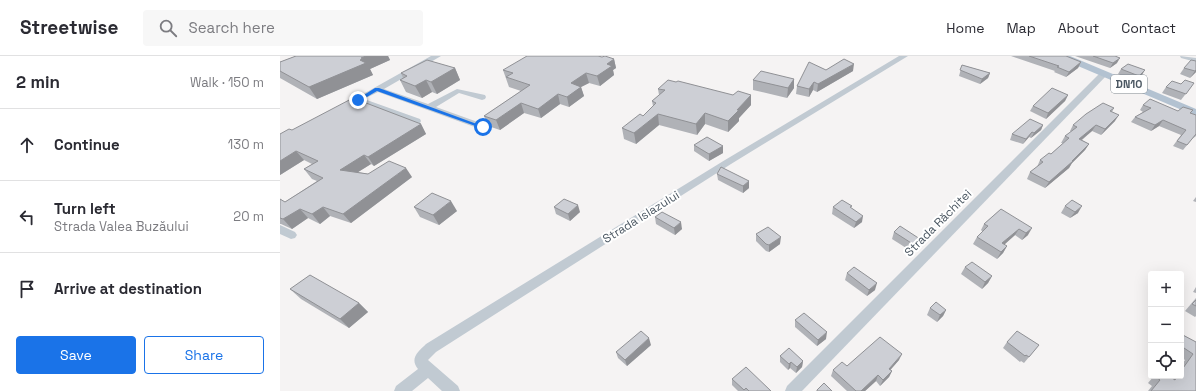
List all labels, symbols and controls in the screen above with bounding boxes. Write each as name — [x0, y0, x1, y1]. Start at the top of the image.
search box — [143, 10, 423, 46]
text: Streetwise — [20, 15, 119, 40]
icon: search — [157, 17, 179, 39]
text: Search here — [189, 18, 275, 37]
text: Home — [946, 19, 984, 37]
text: Map — [1006, 19, 1036, 37]
text: About — [1058, 19, 1099, 37]
text: Contact — [1121, 19, 1176, 37]
text: 2 min — [16, 71, 60, 93]
text: Walk · 150 m — [190, 74, 264, 91]
road number: DN10 — [1111, 75, 1147, 93]
route end — [349, 91, 367, 109]
route start — [474, 118, 492, 136]
icon: ahead — [16, 134, 38, 156]
text: Continue — [54, 135, 120, 154]
text: 130 m — [228, 136, 264, 153]
street label: Strada Răchitei — [901, 186, 975, 260]
street label: Strada Islazului — [600, 187, 682, 247]
text: Turn left — [54, 199, 116, 218]
icon: left — [16, 206, 38, 228]
text: 20 m — [233, 208, 264, 225]
text: Strada Valea Buzăului — [54, 218, 189, 235]
map controls — [1148, 271, 1184, 379]
button: + — [1148, 271, 1184, 307]
icon: arrive — [16, 278, 38, 300]
text: Arrive at destination — [54, 279, 202, 298]
button: − — [1148, 307, 1184, 343]
button: Save — [16, 336, 136, 374]
button: Share — [144, 336, 264, 374]
button: locate — [1148, 343, 1184, 379]

